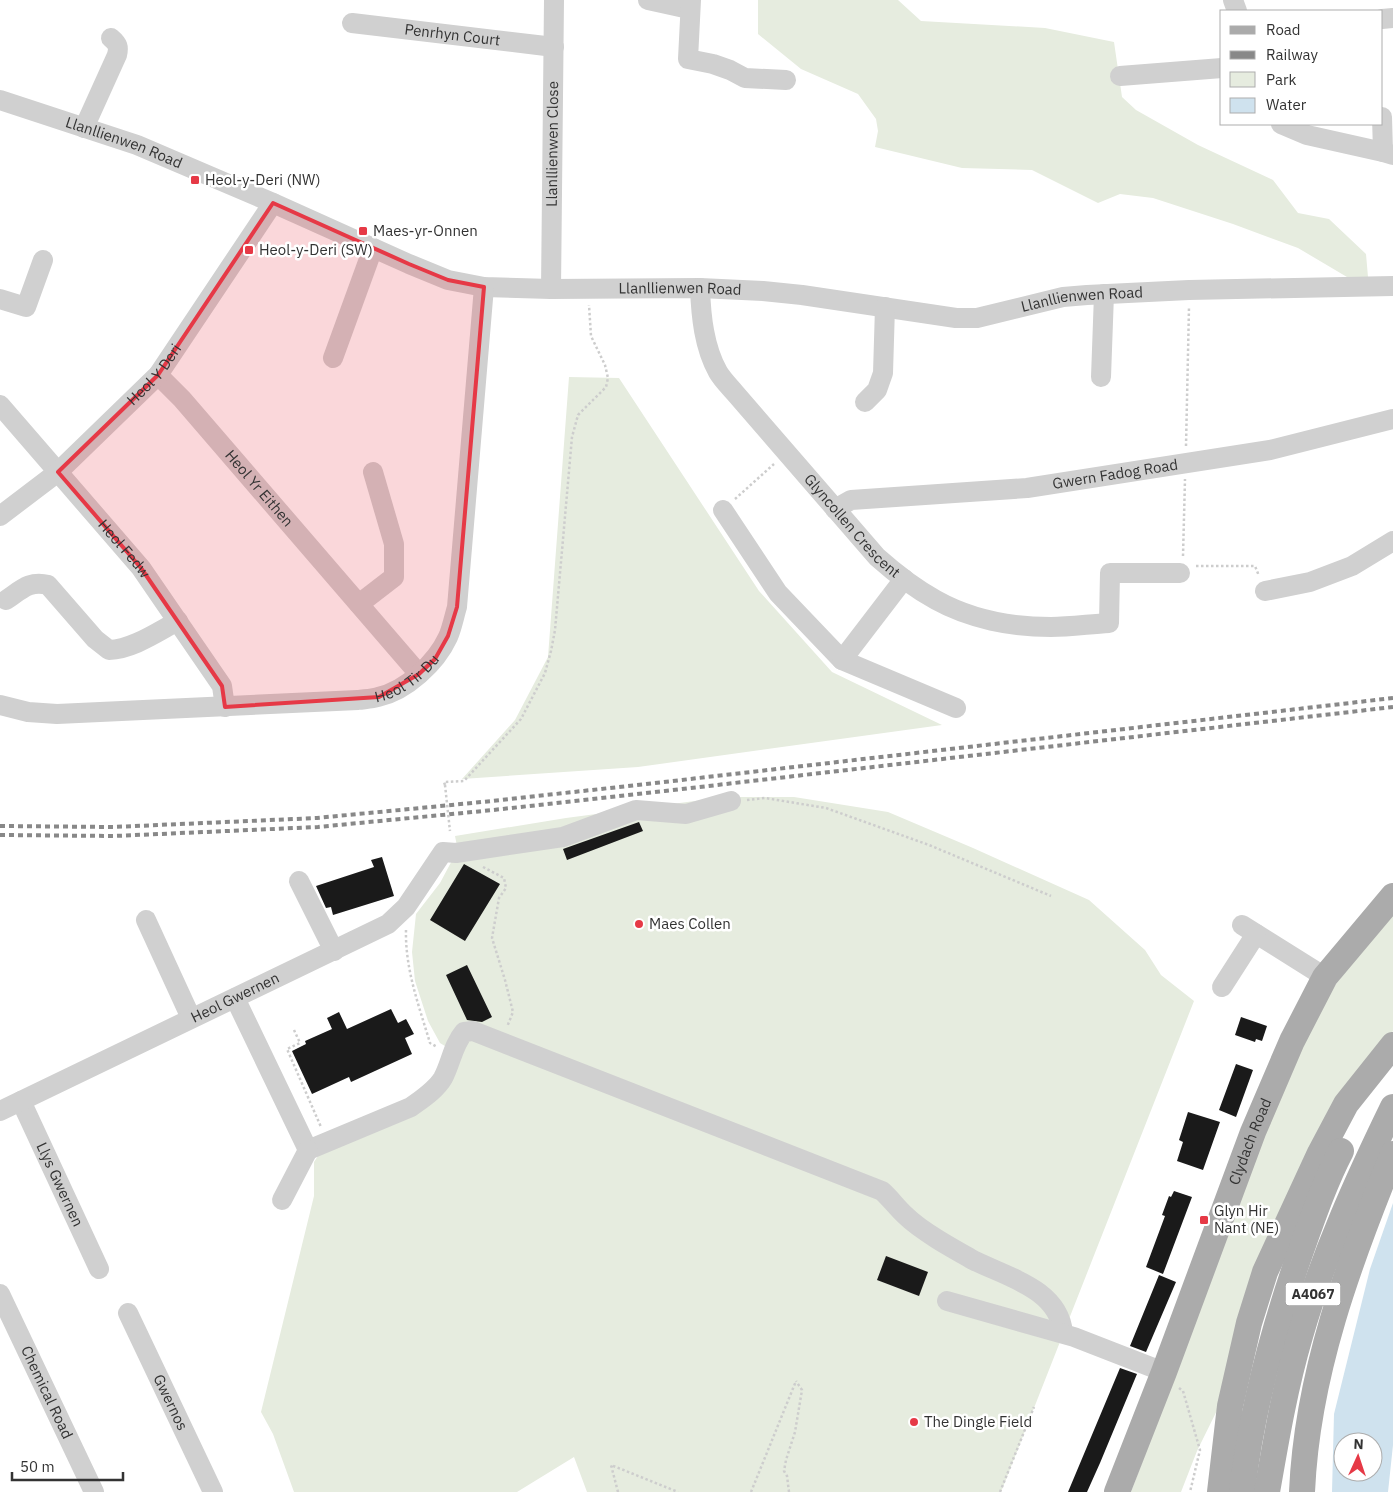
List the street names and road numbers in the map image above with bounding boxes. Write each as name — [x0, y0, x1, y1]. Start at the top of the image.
street label: Penrhyn Court — [403, 19, 501, 50]
street label: Llanllienwen Close — [542, 81, 562, 207]
street label: Llanllienwen Road — [63, 112, 185, 172]
street label: Llanllienwen Road — [618, 278, 742, 299]
street label: Llanllienwen Road — [1019, 282, 1143, 316]
street label: Heol Y Deri — [123, 340, 185, 409]
street label: Heol Yr Eithen — [221, 446, 298, 530]
street label: Gwern Fadog Road — [1051, 455, 1179, 493]
street label: Glyncollen Crescent — [800, 470, 904, 582]
street label: Heol Fedw — [94, 515, 155, 582]
street label: Heol Tir Du — [373, 650, 443, 707]
street label: Heol Gwernen — [188, 968, 282, 1027]
street label: Clydach Road — [1224, 1095, 1275, 1187]
street label: Llys Gwernen — [32, 1139, 88, 1229]
road number: A4067 — [1286, 1282, 1340, 1306]
street label: Chemical Road — [17, 1343, 77, 1442]
street label: Gwernos — [149, 1371, 192, 1433]

